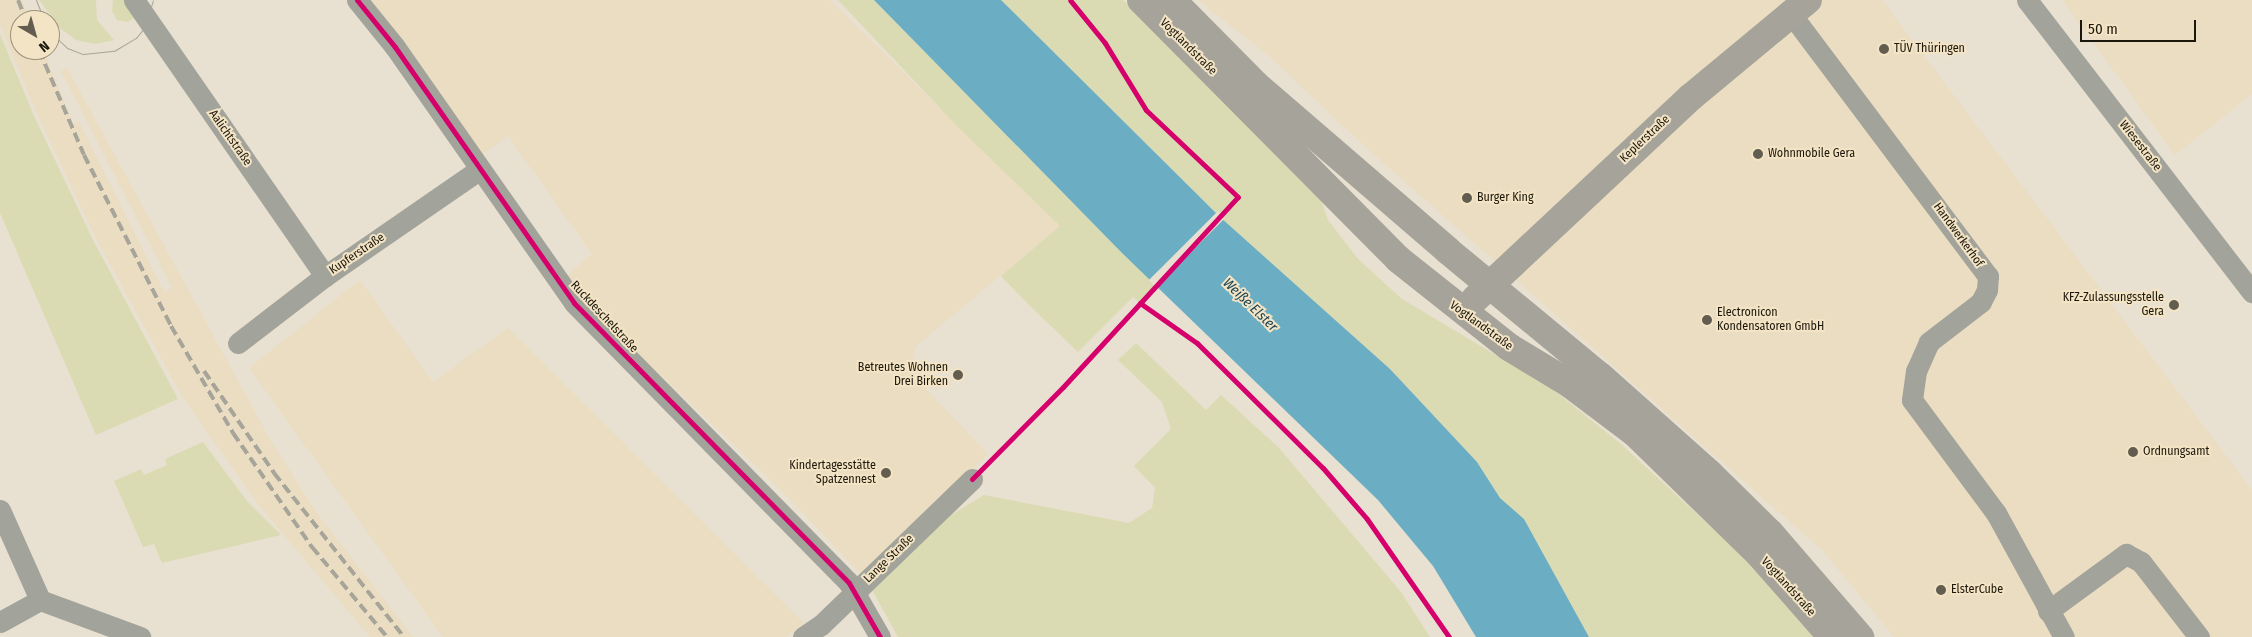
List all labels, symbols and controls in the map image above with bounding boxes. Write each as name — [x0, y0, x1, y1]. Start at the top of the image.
north arrow — [10, 10, 60, 60]
scale bar — [2082, 10, 2198, 42]
street label: Vogtlandstraße — [1157, 16, 1219, 78]
text: 50 m — [2088, 20, 2118, 38]
text: N — [35, 37, 52, 56]
place label: TÜV Thüringen — [1894, 42, 1965, 56]
marker: TÜV Thüringen — [1878, 43, 1890, 55]
street label: Aalichtstraße — [206, 107, 254, 169]
street label: Keplerstraße — [1617, 112, 1673, 166]
street label: Wiesestraße — [2116, 118, 2164, 174]
place label: Wohnmobile Gera — [1768, 147, 1855, 161]
marker: Wohnmobile Gera — [1752, 148, 1764, 160]
place label: Burger King — [1477, 191, 1534, 205]
marker: Burger King — [1461, 192, 1473, 204]
street label: Handwerkerhof — [1930, 200, 1986, 270]
street label: Kupferstraße — [327, 230, 387, 278]
water label: Weiße Elster — [1219, 275, 1281, 335]
street label: Ruckdeschelstraße — [567, 278, 641, 356]
place label: KFZ-Zulassungsstelle Gera — [2063, 291, 2164, 319]
street label: Vogtlandstraße — [1447, 298, 1515, 354]
marker: KFZ-Zulassungsstelle Gera — [2168, 299, 2180, 311]
place label: Electronicon Kondensatoren GmbH — [1717, 306, 1824, 334]
marker: Electronicon Kondensatoren GmbH — [1701, 314, 1713, 326]
place label: Betreutes Wohnen Drei Birken — [858, 361, 948, 389]
marker: Betreutes Wohnen Drei Birken — [952, 369, 964, 381]
place label: Ordnungsamt — [2143, 445, 2209, 459]
marker: Ordnungsamt — [2127, 446, 2139, 458]
place label: Kindertagesstätte Spatzennest — [789, 459, 876, 487]
marker: Kindertagesstätte Spatzennest — [880, 467, 892, 479]
street label: Lange Straße — [861, 532, 917, 586]
street label: Vogtlandstraße — [1758, 555, 1818, 619]
place label: ElsterCube — [1951, 583, 2003, 597]
marker: ElsterCube — [1935, 584, 1947, 596]

